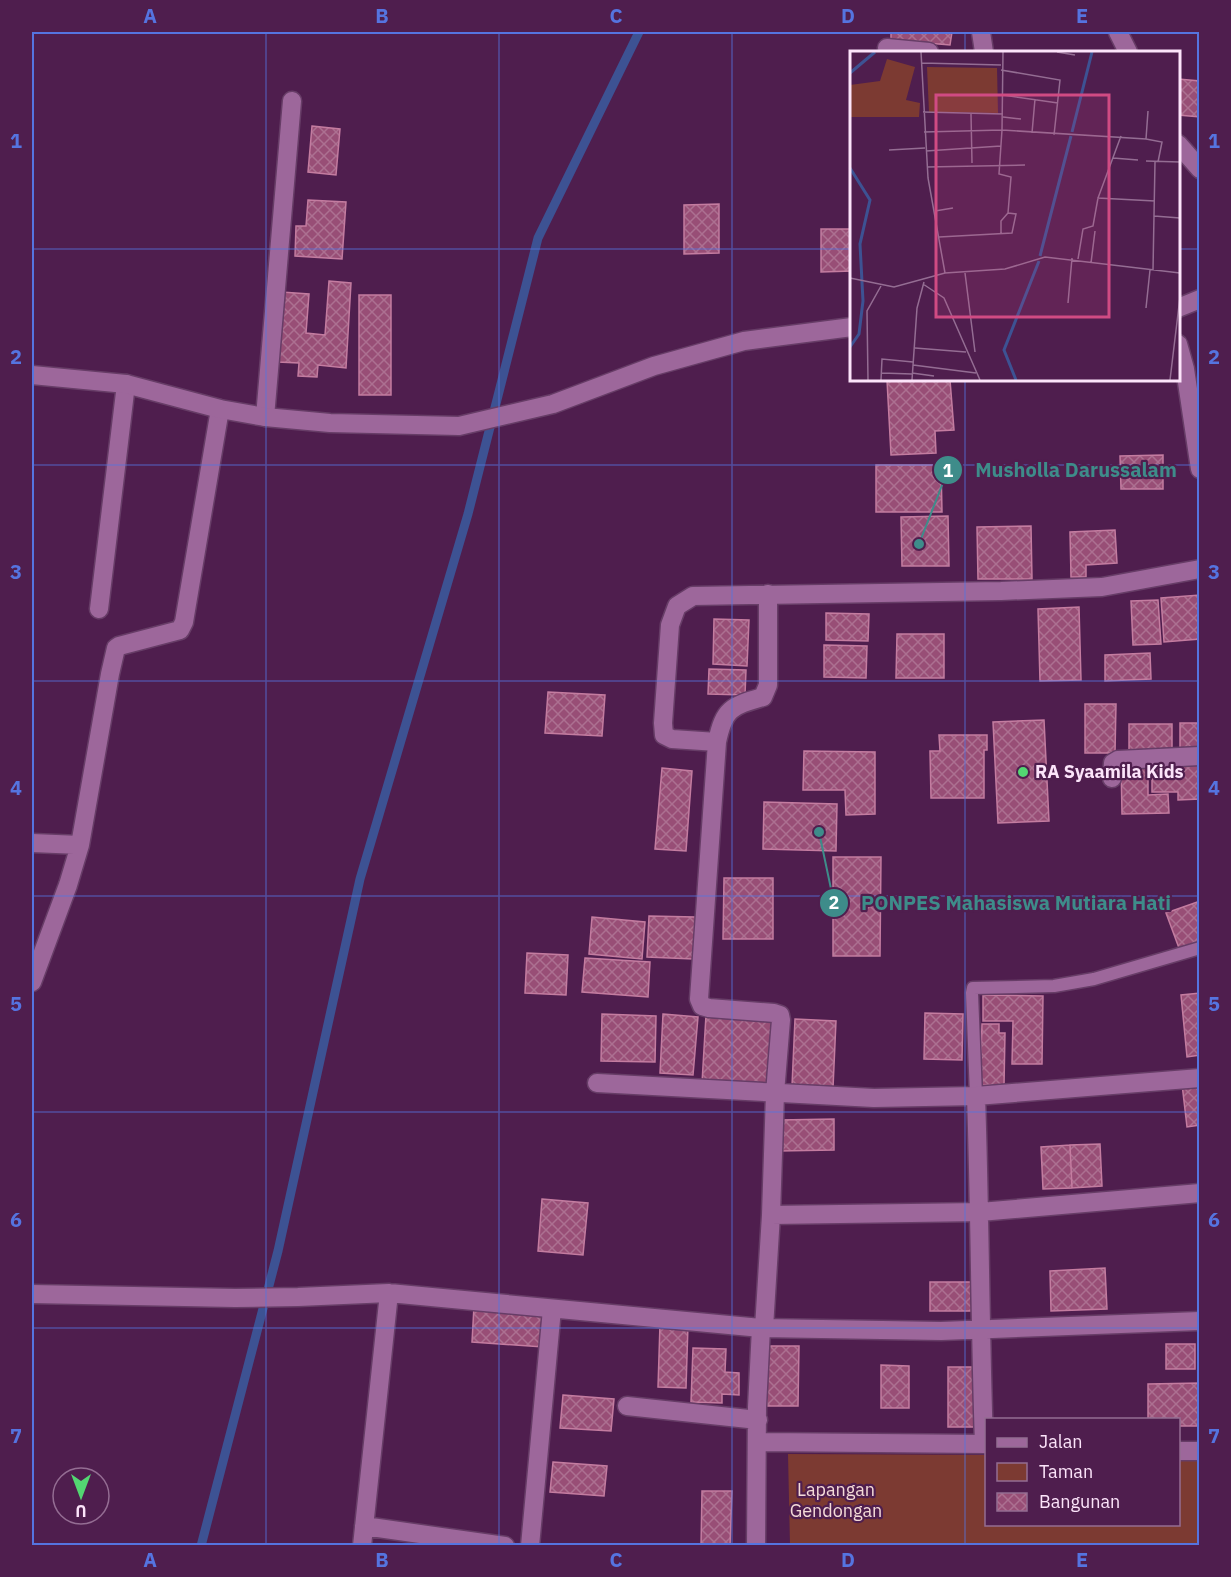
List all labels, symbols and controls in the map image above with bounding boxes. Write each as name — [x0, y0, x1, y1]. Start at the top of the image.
text: A — [143, 2, 157, 29]
text: B — [375, 2, 389, 29]
text: C — [609, 2, 623, 29]
text: D — [841, 2, 855, 29]
text: E — [1076, 2, 1088, 29]
inset map — [850, 51, 1180, 381]
text: 1 — [10, 127, 22, 154]
text: 1 — [1208, 127, 1220, 154]
text: 2 — [10, 343, 22, 370]
text: 2 — [1208, 343, 1220, 370]
callout: Musholla Darussalam — [933, 451, 1189, 489]
text: Musholla Darussalam — [975, 456, 1177, 483]
text: 1 — [943, 459, 954, 482]
text: 3 — [10, 558, 22, 585]
text: 3 — [1208, 558, 1220, 585]
place label: RA Syaamila Kids — [1035, 760, 1184, 783]
marker: RA Syaamila Kids — [1016, 765, 1030, 779]
text: 4 — [10, 774, 22, 801]
text: 4 — [1208, 774, 1220, 801]
callout: PONPES Mahasiswa Mutiara Hati — [819, 884, 1183, 922]
text: PONPES Mahasiswa Mutiara Hati — [861, 889, 1171, 916]
text: 2 — [829, 891, 839, 914]
text: 5 — [10, 990, 22, 1017]
text: 5 — [1208, 990, 1220, 1017]
text: 6 — [10, 1206, 22, 1233]
text: 6 — [1208, 1206, 1220, 1233]
legend — [985, 1418, 1180, 1526]
text: 7 — [10, 1422, 22, 1449]
text: 7 — [1208, 1422, 1220, 1449]
text: Jalan — [1039, 1430, 1083, 1453]
text: Taman — [1039, 1460, 1093, 1483]
north arrow — [51, 1466, 111, 1526]
park label: Lapangan Gendongan — [790, 1478, 882, 1522]
text: Bangunan — [1039, 1490, 1120, 1513]
text: U — [75, 1501, 87, 1521]
text: A — [143, 1546, 157, 1573]
text: B — [375, 1546, 389, 1573]
text: C — [609, 1546, 623, 1573]
text: D — [841, 1546, 855, 1573]
text: E — [1076, 1546, 1088, 1573]

